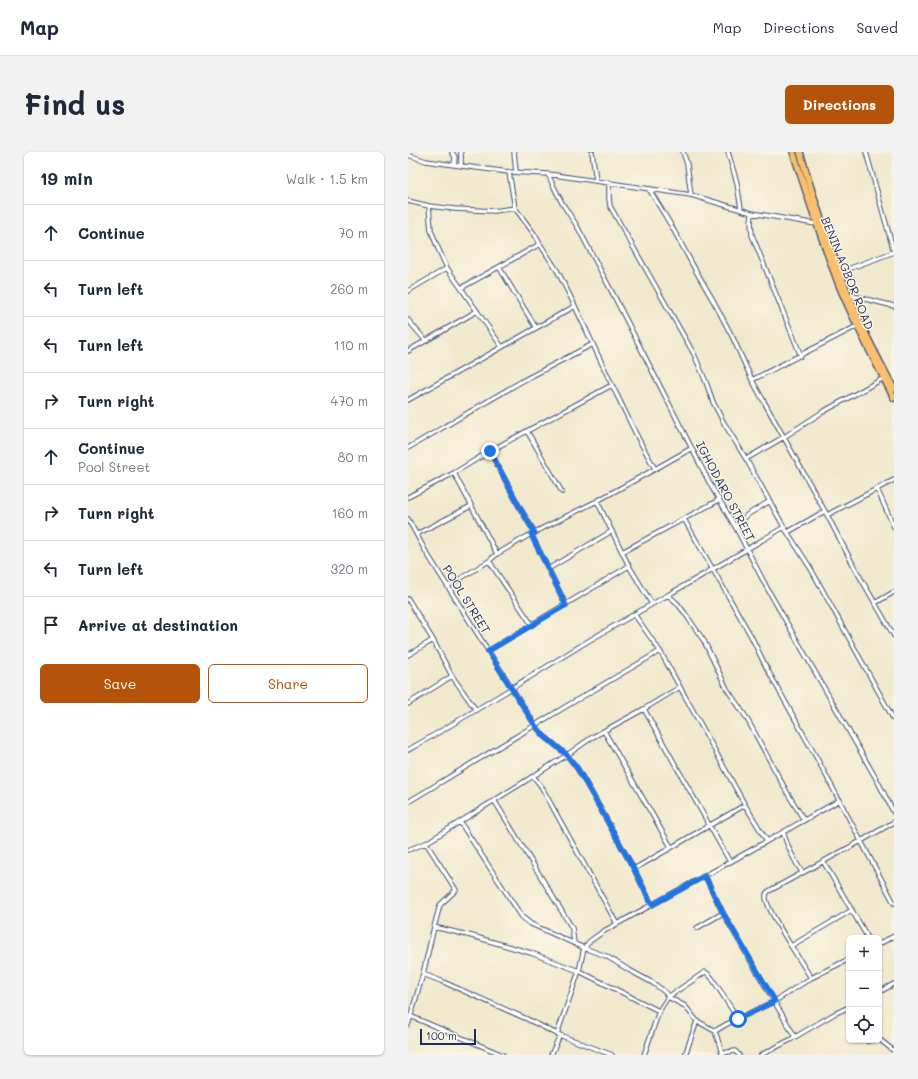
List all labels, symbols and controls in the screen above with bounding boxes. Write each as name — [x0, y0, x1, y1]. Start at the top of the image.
text: Map — [20, 15, 59, 40]
text: Map — [713, 18, 741, 37]
text: Directions — [763, 18, 834, 37]
text: Saved — [856, 18, 898, 37]
button: Directions — [785, 85, 894, 124]
text: Find us — [24, 86, 125, 122]
text: 19 min — [40, 167, 93, 189]
text: Walk · 1.5 km — [286, 170, 368, 187]
street label: BENIN AGBOR ROAD — [818, 214, 878, 332]
icon: ahead — [40, 222, 62, 244]
text: Continue — [78, 223, 145, 243]
text: 70 m — [338, 224, 368, 241]
icon: left — [40, 278, 62, 300]
text: Turn left — [78, 279, 143, 299]
text: 260 m — [330, 280, 368, 297]
icon: left — [40, 334, 62, 356]
text: Turn left — [78, 335, 143, 355]
text: 110 m — [334, 336, 368, 353]
icon: right — [40, 390, 62, 412]
text: Turn right — [78, 391, 155, 411]
text: 470 m — [331, 392, 368, 409]
text: Continue — [78, 438, 145, 458]
street label: IGHODARO STREET — [693, 438, 759, 544]
route end — [481, 442, 499, 460]
icon: ahead — [40, 446, 62, 468]
text: 80 m — [338, 448, 368, 465]
text: Pool Street — [78, 458, 150, 475]
icon: right — [40, 502, 62, 524]
text: Turn right — [78, 503, 155, 523]
text: 160 m — [332, 504, 368, 521]
icon: left — [40, 558, 62, 580]
text: Turn left — [78, 559, 143, 579]
text: 320 m — [331, 560, 368, 577]
street label: POOL STREET — [440, 562, 495, 637]
icon: arrive — [40, 614, 62, 636]
text: Arrive at destination — [78, 615, 238, 635]
button: Save — [40, 664, 200, 703]
button: Share — [208, 664, 368, 703]
map controls — [846, 935, 882, 1043]
button: + — [846, 935, 882, 971]
button: − — [846, 971, 882, 1007]
button: locate — [846, 1007, 882, 1043]
route start — [729, 1010, 747, 1028]
scale bar — [420, 1027, 476, 1046]
text: 100 m — [426, 1028, 457, 1043]

